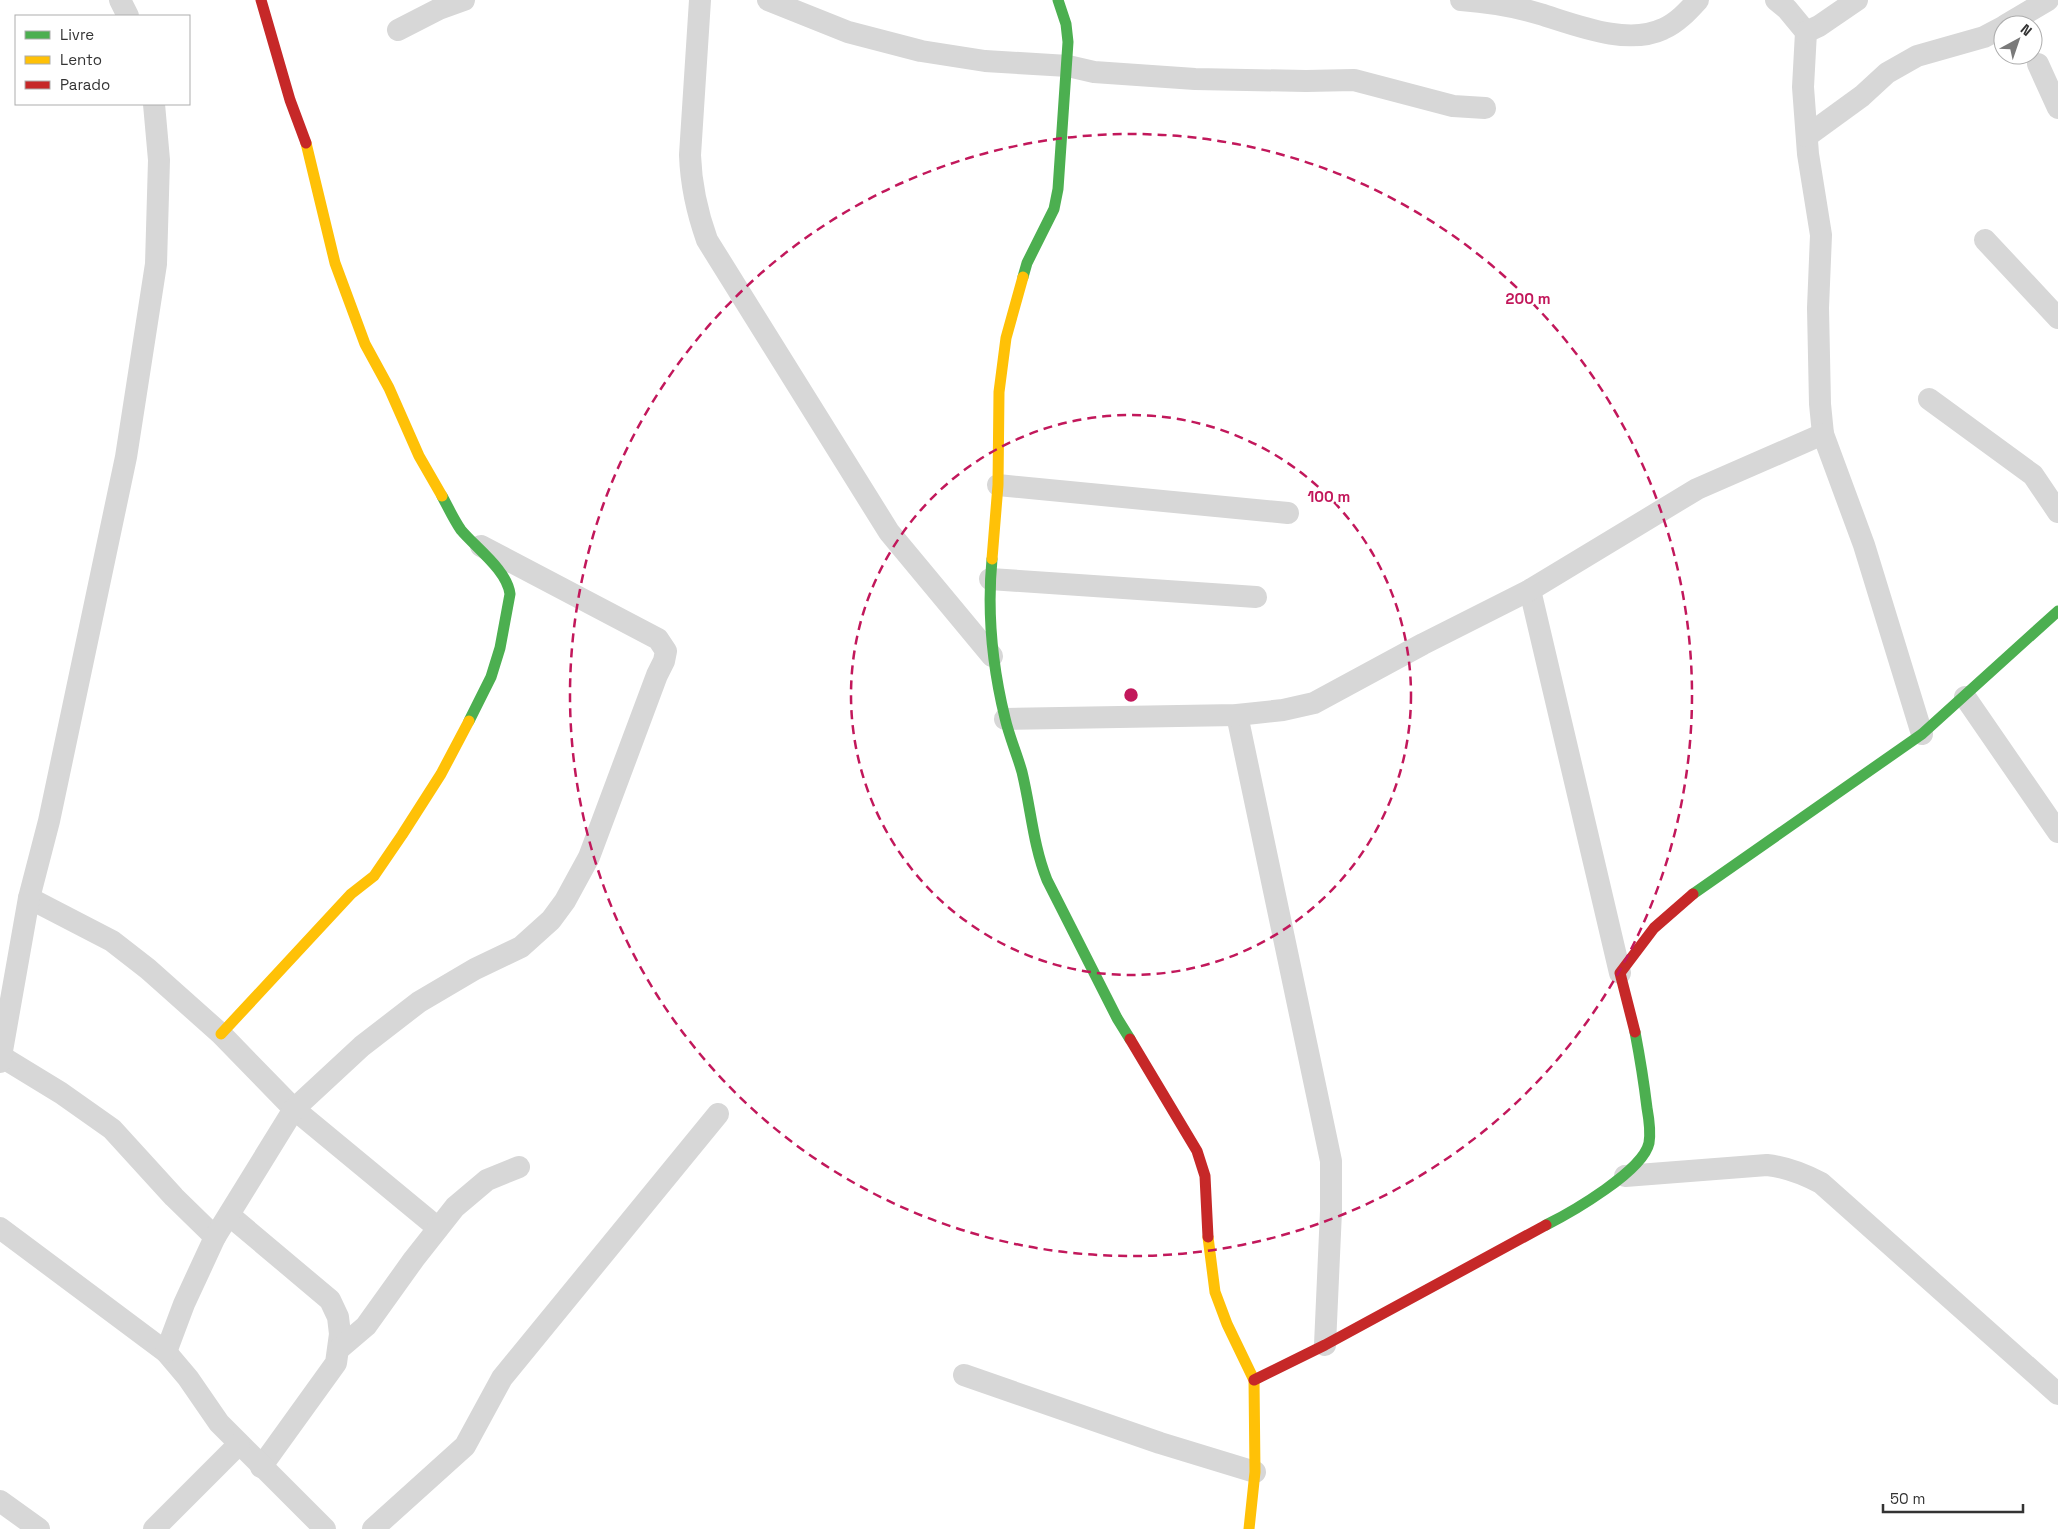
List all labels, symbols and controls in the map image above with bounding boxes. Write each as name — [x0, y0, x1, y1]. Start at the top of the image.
legend — [15, 15, 190, 105]
north arrow — [1993, 15, 2043, 65]
text: N — [2017, 20, 2036, 40]
text: Livre — [60, 25, 94, 44]
text: Lento — [60, 50, 102, 69]
text: Parado — [60, 75, 110, 94]
text: 200 m — [1506, 289, 1550, 308]
text: 100 m — [1308, 487, 1350, 506]
centre of rings — [1122, 686, 1140, 704]
scale bar — [1883, 1482, 2023, 1514]
text: 50 m — [1890, 1489, 1925, 1508]

